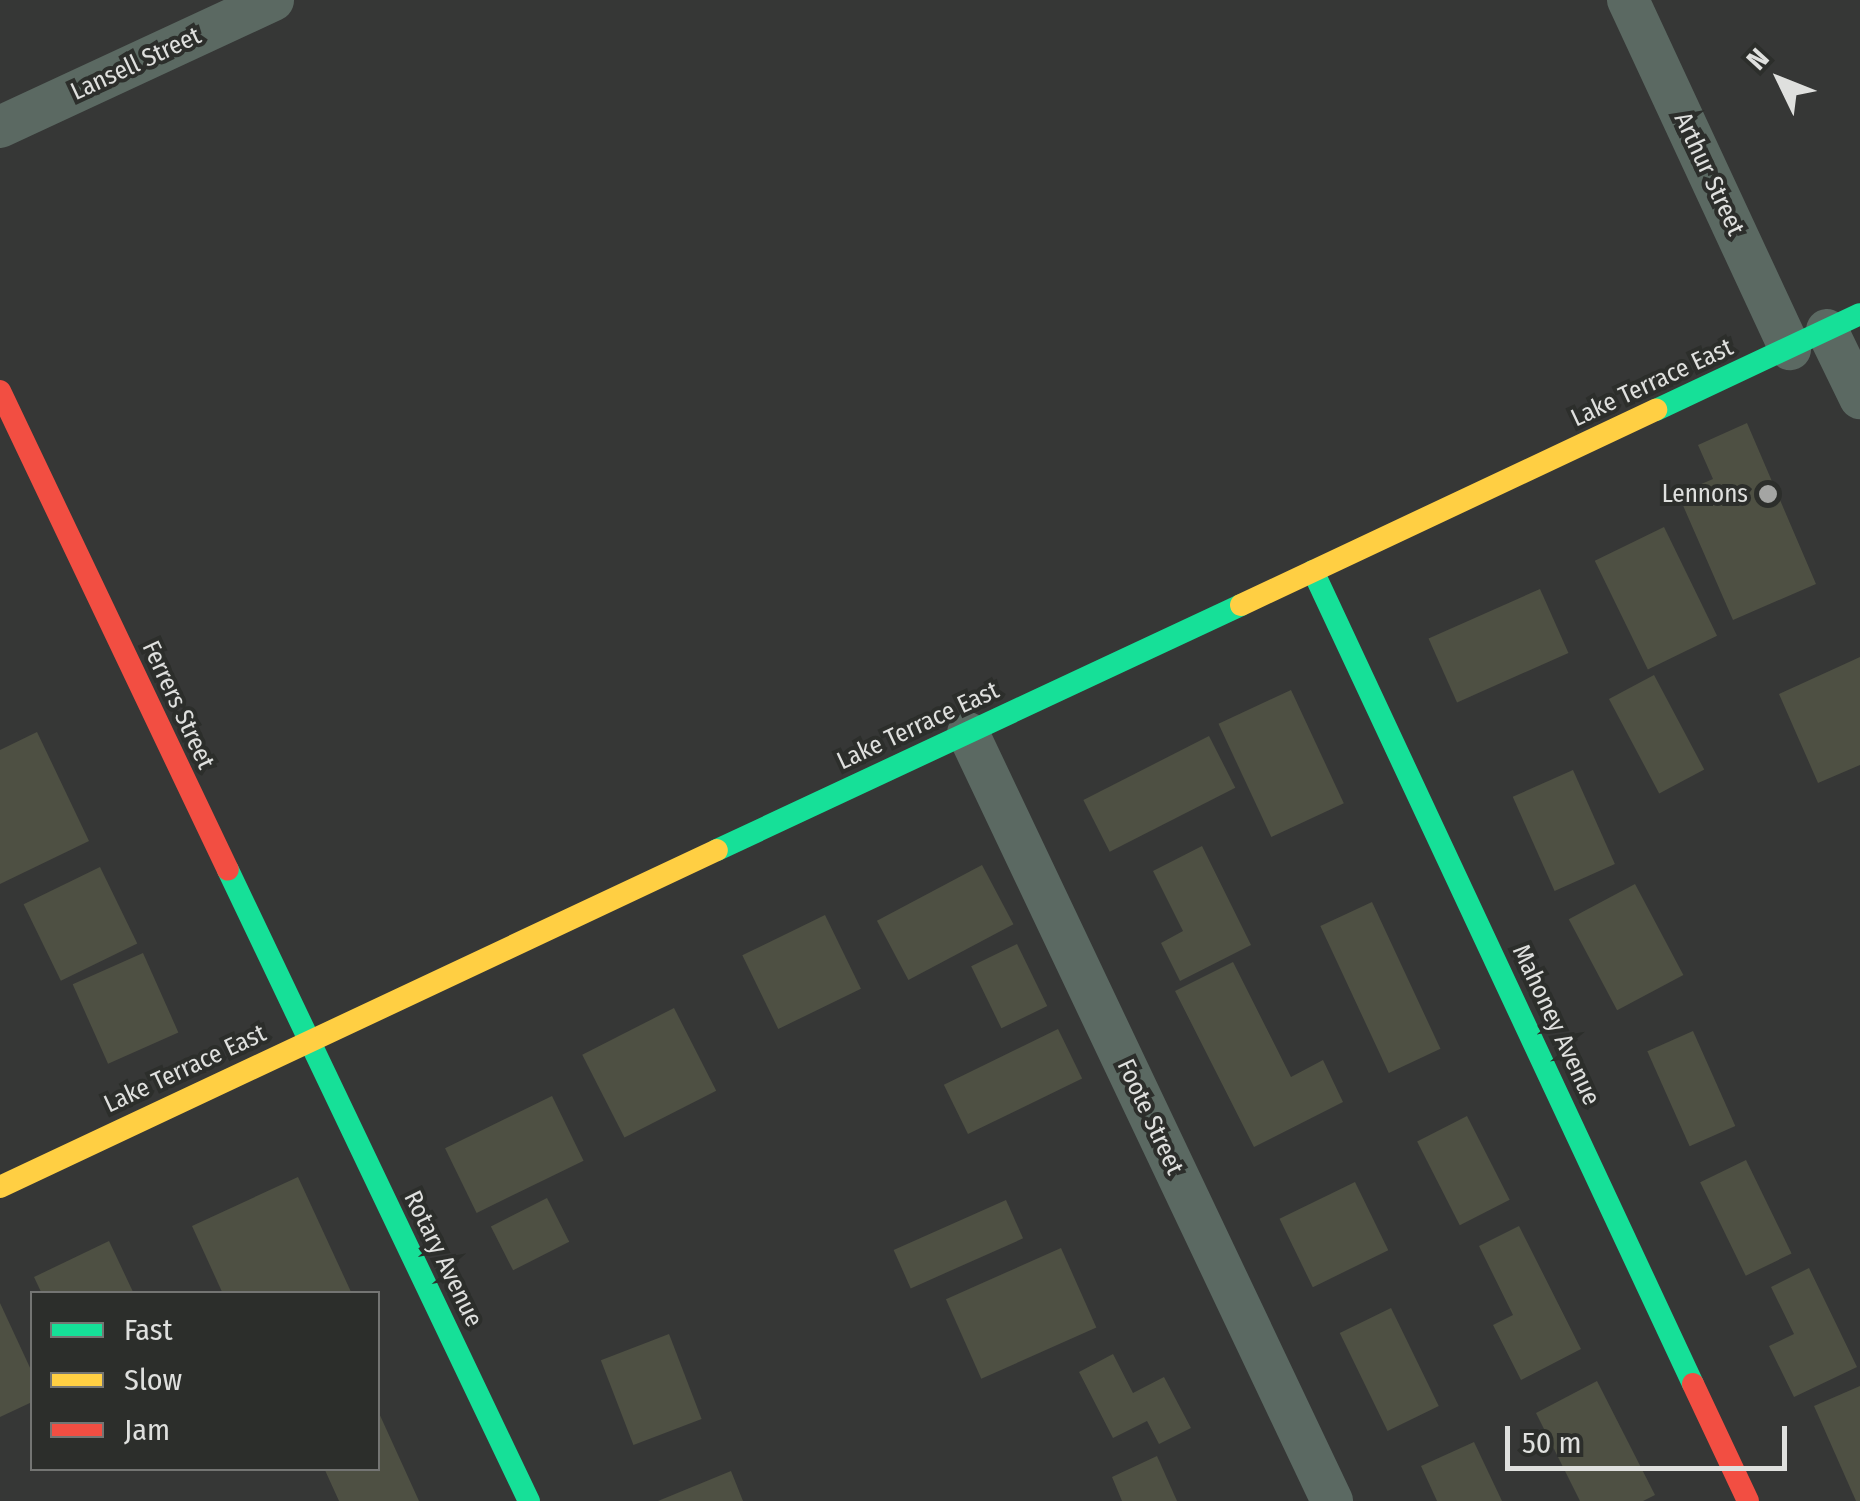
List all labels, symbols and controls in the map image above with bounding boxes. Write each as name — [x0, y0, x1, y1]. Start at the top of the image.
street label: Lansell Street — [66, 21, 206, 107]
north arrow — [1730, 30, 1830, 130]
text: N — [1740, 42, 1775, 77]
street label: Arthur Street — [1667, 108, 1751, 240]
street label: Lake Terrace East — [1566, 332, 1738, 434]
place label: Lennons — [1662, 479, 1748, 509]
marker: Lennons — [1757, 483, 1779, 505]
street label: Ferrers Street — [135, 636, 221, 774]
street label: Lake Terrace East — [832, 675, 1004, 777]
street label: Mahoney Avenue — [1506, 940, 1606, 1110]
street label: Lake Terrace East — [99, 1018, 271, 1120]
street label: Foote Street — [1110, 1055, 1190, 1179]
street label: Rotary Avenue — [397, 1186, 489, 1332]
legend — [30, 1291, 380, 1471]
text: Fast — [124, 1312, 172, 1348]
text: Slow — [124, 1362, 182, 1398]
scale bar — [1510, 1406, 1792, 1468]
text: Jam — [124, 1412, 170, 1448]
text: 50 m — [1522, 1425, 1582, 1461]

